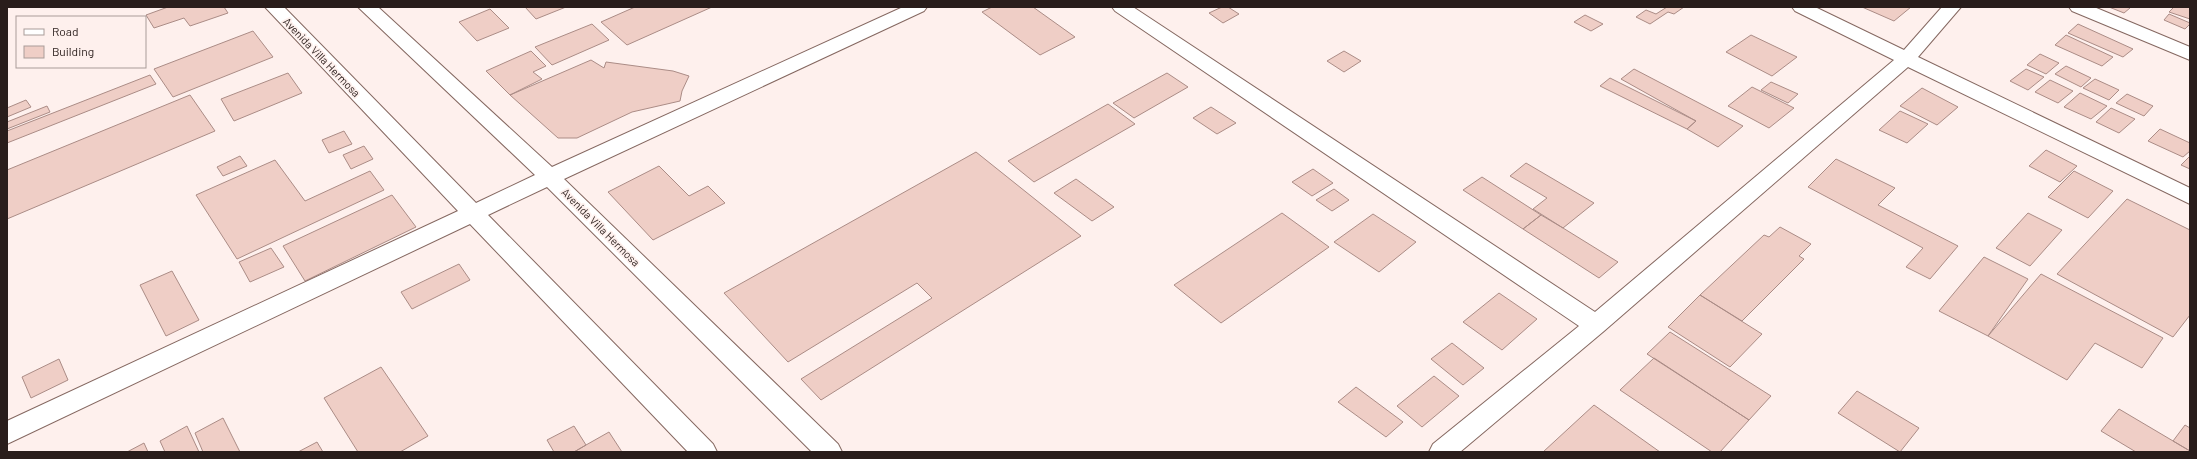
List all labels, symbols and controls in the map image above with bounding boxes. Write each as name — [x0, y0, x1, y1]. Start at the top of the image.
street label: Avenida Villa Hermosa — [281, 15, 363, 99]
legend — [16, 16, 146, 68]
text: Road — [52, 24, 79, 38]
text: Building — [52, 44, 94, 58]
street label: Avenida Villa Hermosa — [559, 185, 643, 269]

